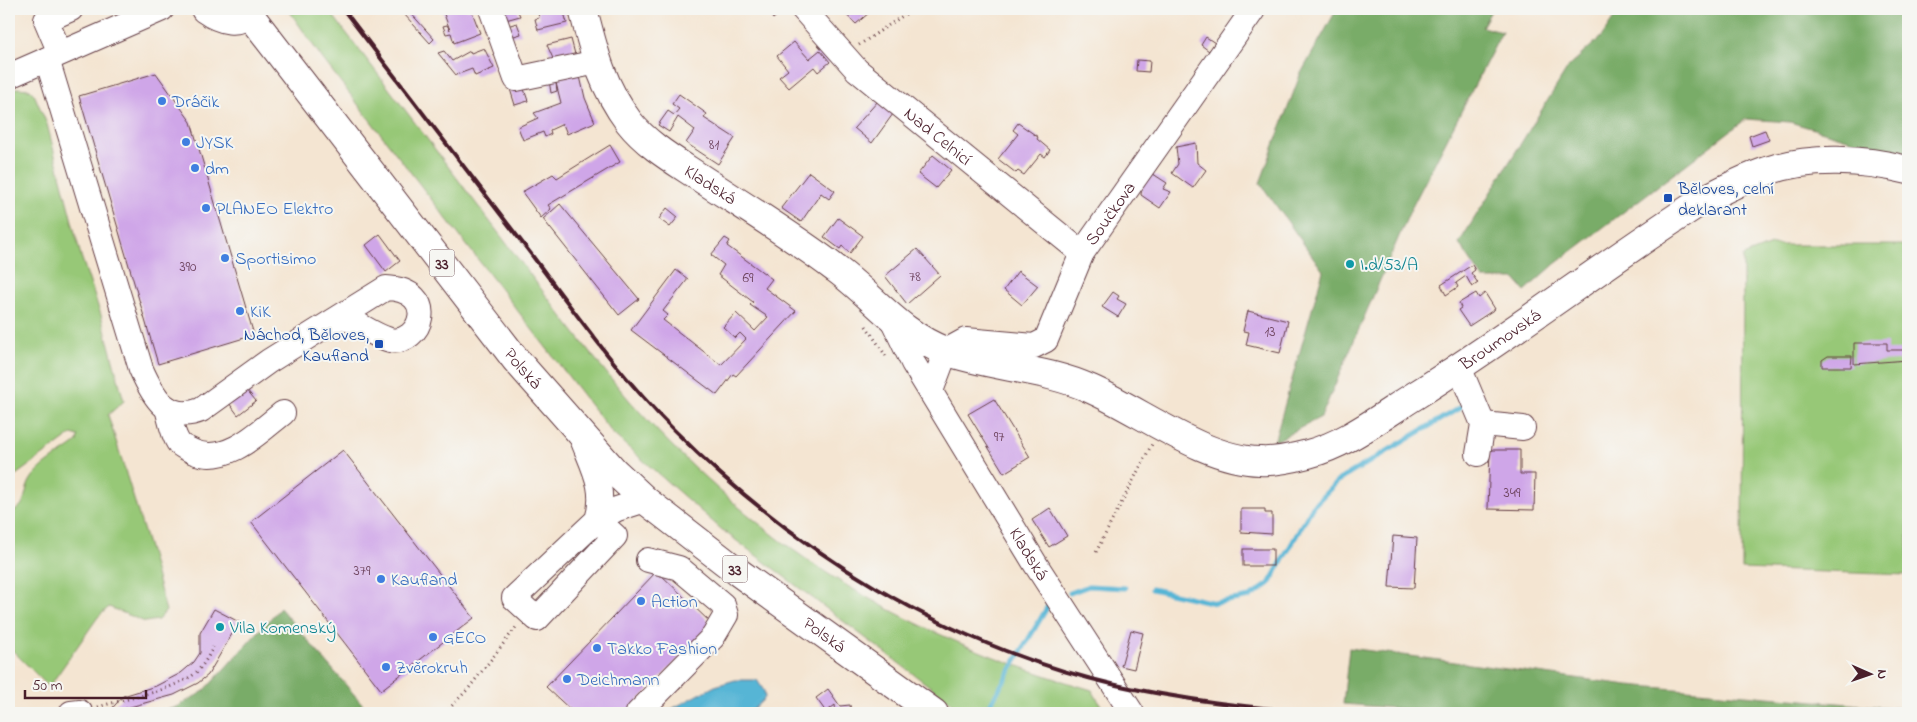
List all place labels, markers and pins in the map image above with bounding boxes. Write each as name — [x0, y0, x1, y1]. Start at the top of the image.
place label: Dráčik — [171, 90, 219, 116]
marker: Dráčik — [156, 95, 168, 107]
place label: JYSK — [196, 131, 234, 157]
marker: JYSK — [180, 136, 192, 148]
place label: dm — [205, 157, 229, 183]
marker: dm — [189, 162, 201, 174]
place label: Běloves, celní deklarant — [1677, 177, 1774, 224]
marker: Běloves, celní deklarant — [1662, 192, 1674, 204]
place label: PLANEO Elektro — [216, 197, 333, 223]
marker: PLANEO Elektro — [200, 202, 212, 214]
place label: Sportisimo — [235, 247, 316, 273]
marker: Sportisimo — [219, 252, 231, 264]
place label: I.d/53/A — [1360, 253, 1418, 279]
marker: I.d/53/A — [1344, 258, 1356, 270]
place label: KiK — [250, 300, 271, 326]
marker: KiK — [234, 305, 246, 317]
place label: Náchod, Běloves, Kaufland — [244, 323, 369, 370]
marker: Náchod, Běloves, Kaufland — [373, 338, 385, 350]
place label: Kaufland — [391, 568, 457, 594]
marker: Kaufland — [375, 573, 387, 585]
place label: Action — [651, 590, 698, 616]
marker: Action — [635, 595, 647, 607]
place label: Vila Komenský — [229, 616, 336, 642]
marker: Vila Komenský — [214, 621, 226, 633]
place label: GECO — [443, 626, 486, 652]
marker: GECO — [427, 631, 439, 643]
place label: Takko Fashion — [607, 637, 717, 663]
marker: Takko Fashion — [591, 642, 603, 654]
place label: Zvěrokruh — [396, 656, 468, 682]
marker: Zvěrokruh — [380, 661, 392, 673]
place label: Deichmann — [576, 668, 660, 694]
marker: Deichmann — [561, 673, 573, 685]

